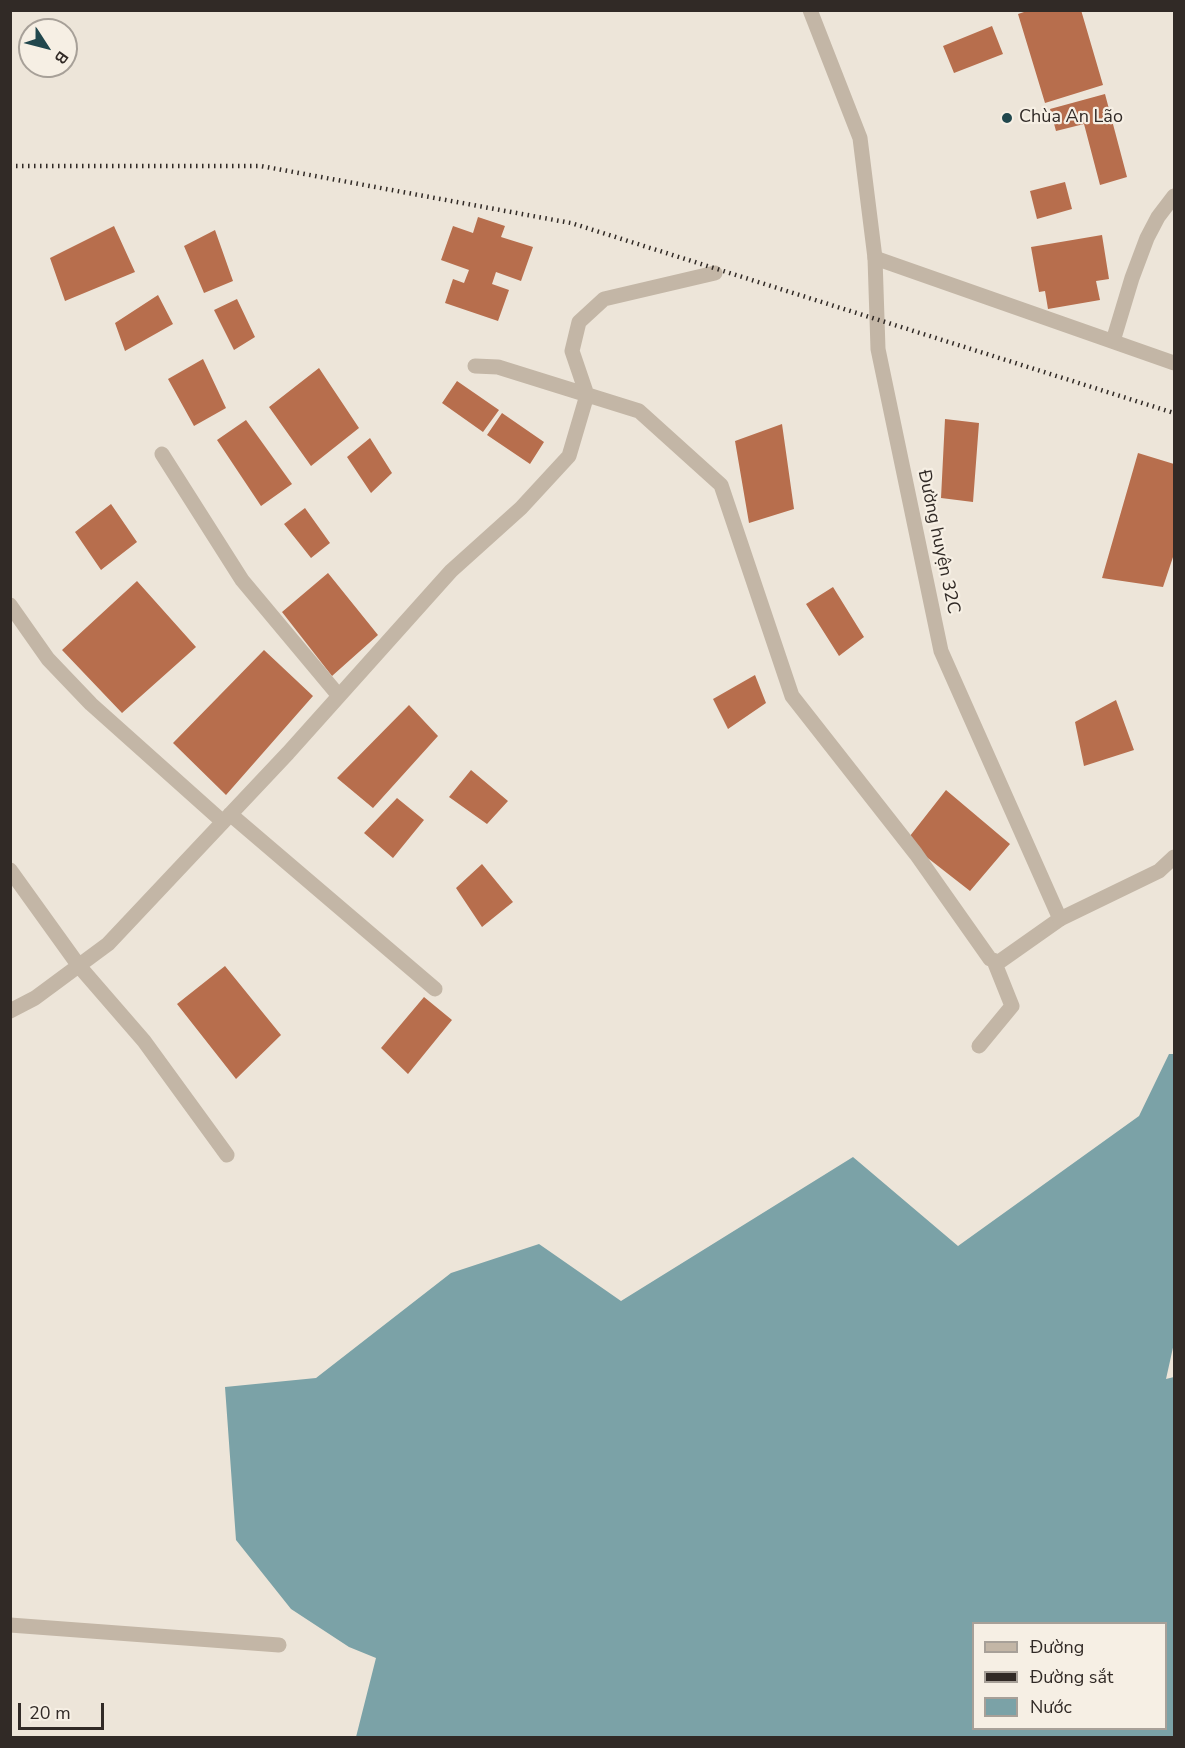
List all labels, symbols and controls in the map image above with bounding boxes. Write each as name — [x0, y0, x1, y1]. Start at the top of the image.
north arrow — [18, 18, 78, 78]
text: B — [49, 46, 73, 68]
place label: Chùa An Lão — [1019, 107, 1123, 129]
marker: Chùa An Lão — [1000, 111, 1014, 125]
street label: Đường huyện 32C — [912, 468, 964, 616]
legend — [972, 1622, 1167, 1730]
text: Đường — [1030, 1635, 1084, 1659]
text: Đường sắt — [1030, 1665, 1113, 1689]
scale bar — [21, 1691, 106, 1729]
text: Nước — [1030, 1695, 1072, 1719]
text: 20 m — [29, 1701, 71, 1725]

